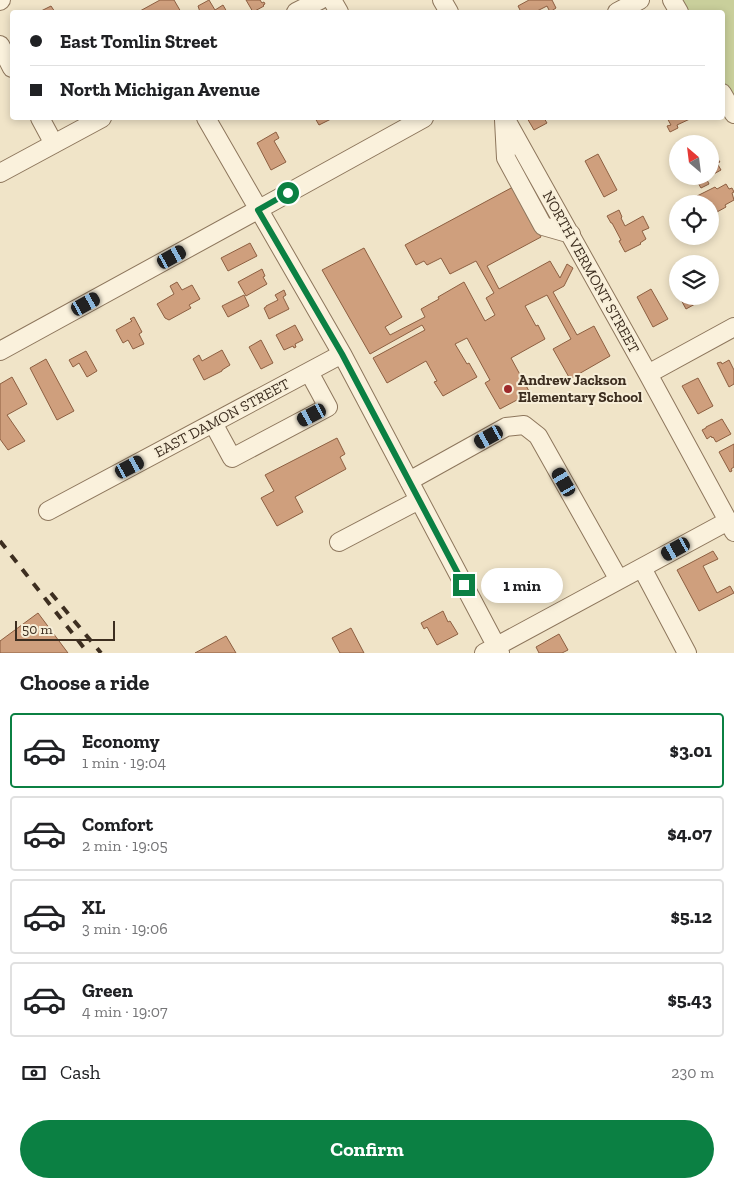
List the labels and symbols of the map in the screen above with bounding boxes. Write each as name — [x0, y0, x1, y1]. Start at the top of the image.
north arrow — [669, 135, 719, 185]
route start — [277, 182, 299, 204]
street label: NORTH VERMONT STREET — [539, 188, 643, 356]
car — [155, 243, 188, 271]
car — [69, 290, 102, 318]
place label: Andrew Jackson Elementary School — [518, 371, 642, 406]
street label: EAST DAMON STREET — [151, 375, 293, 461]
marker: Andrew Jackson Elementary School — [502, 383, 514, 395]
car — [295, 401, 328, 429]
car — [472, 423, 505, 451]
car — [113, 453, 146, 481]
car — [550, 465, 577, 499]
car — [659, 535, 692, 563]
callout: 1 min — [482, 568, 564, 602]
route end — [453, 574, 475, 596]
scale bar — [15, 618, 115, 641]

